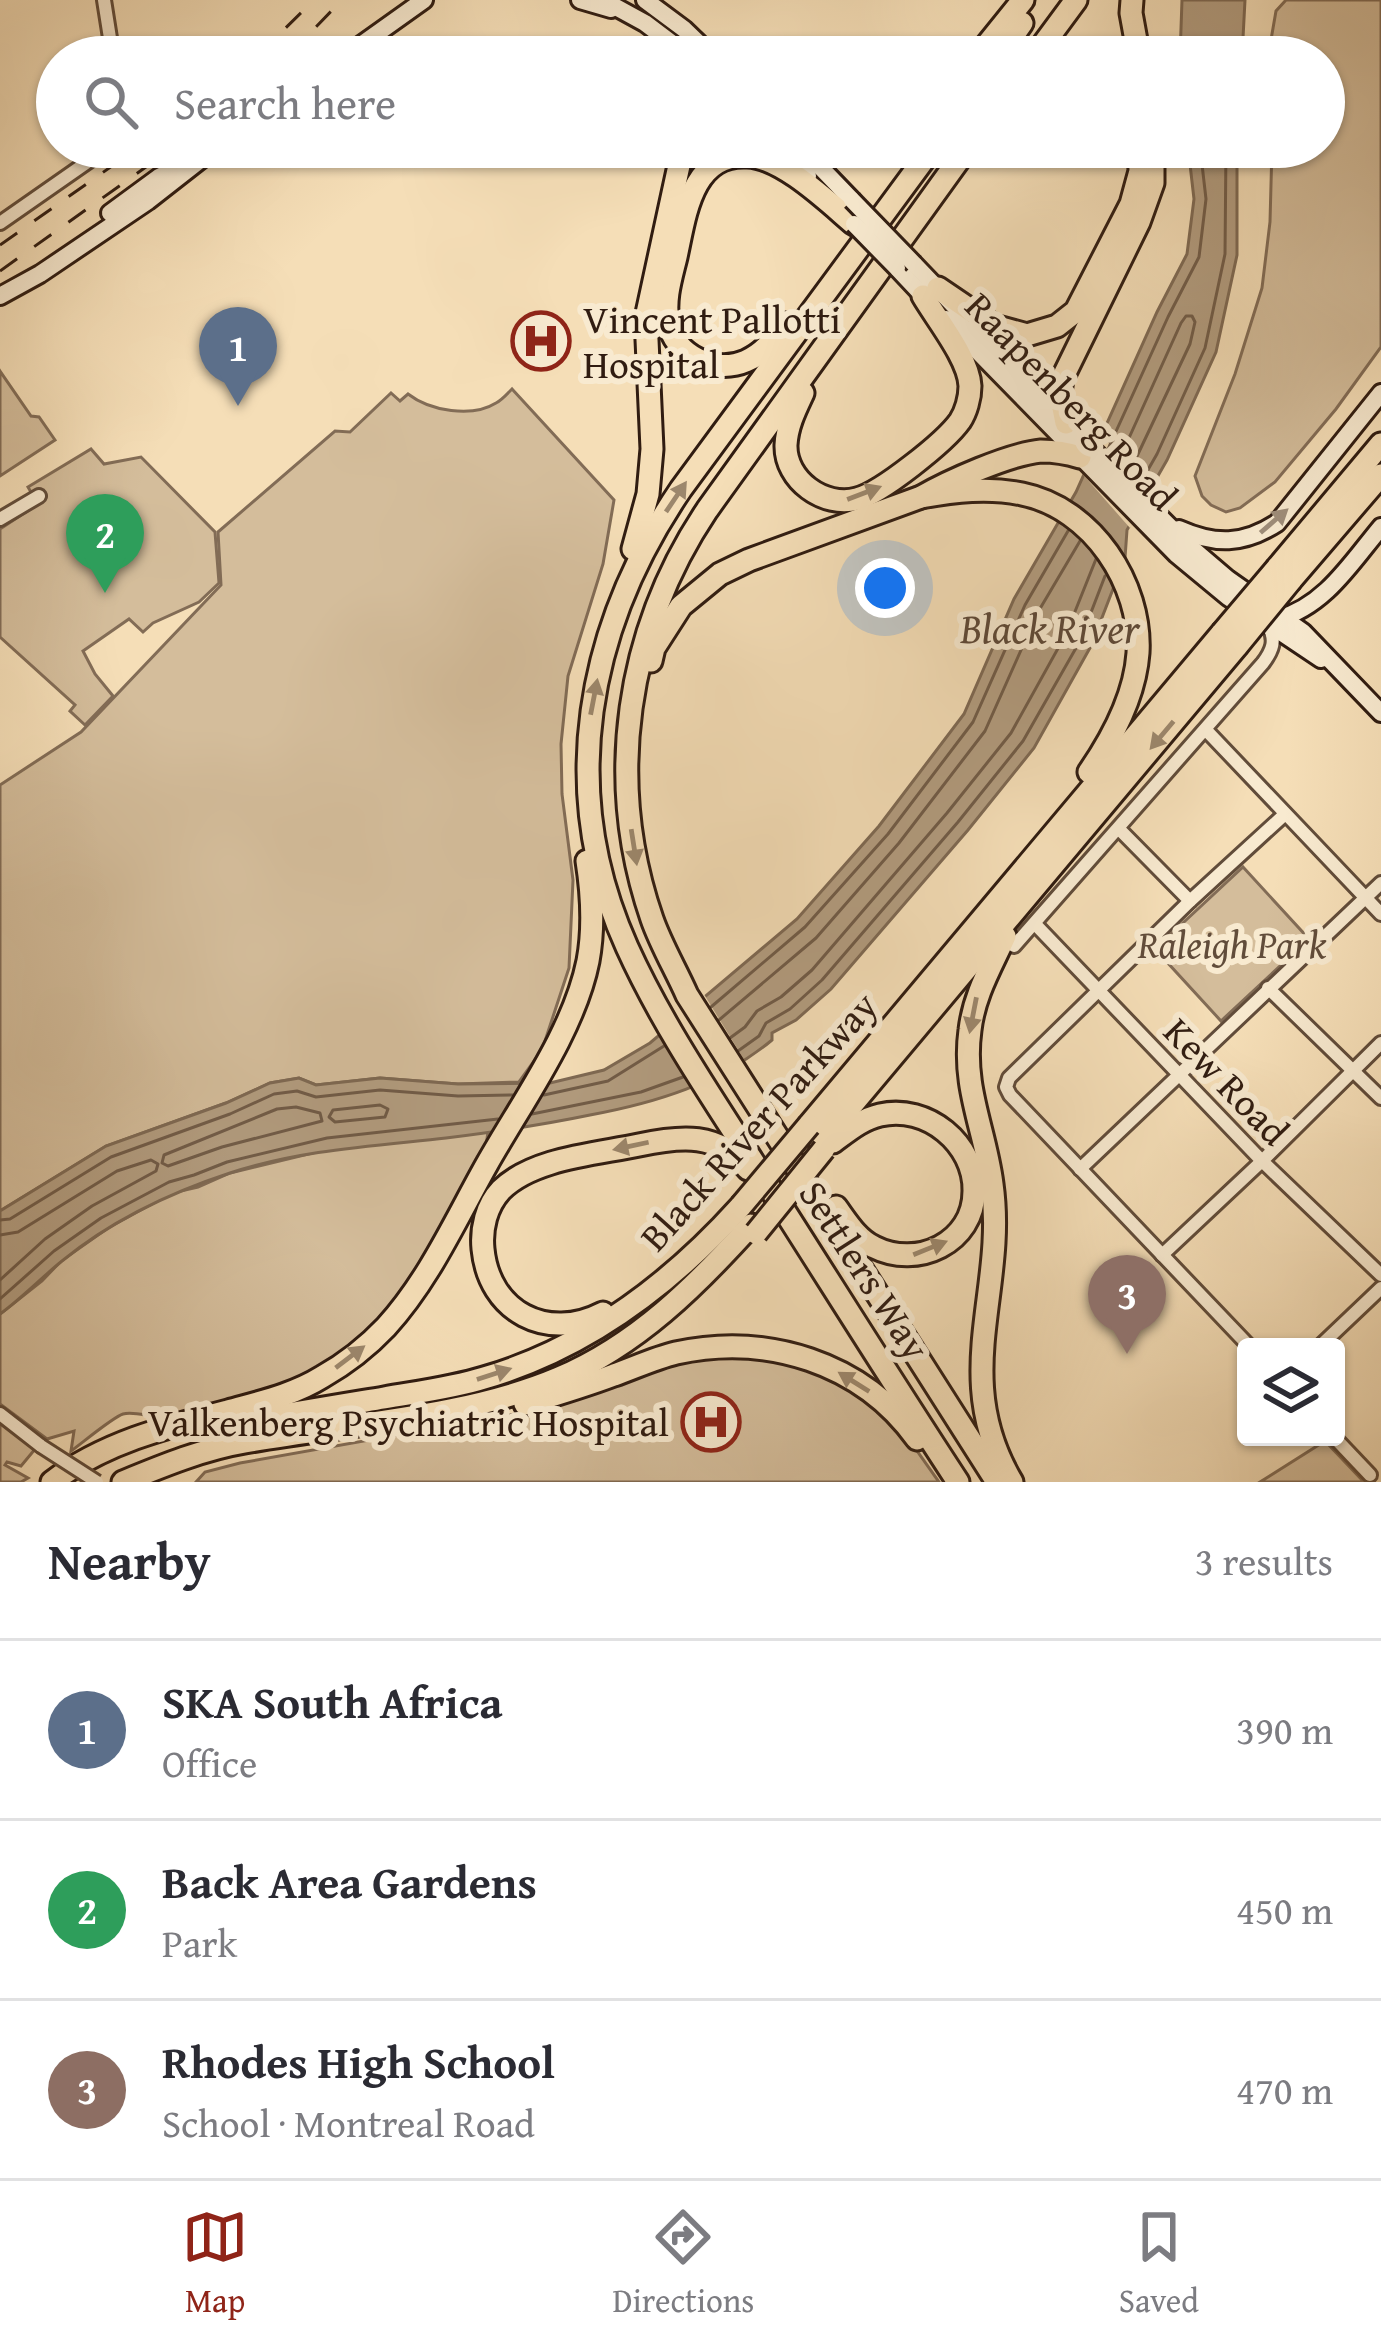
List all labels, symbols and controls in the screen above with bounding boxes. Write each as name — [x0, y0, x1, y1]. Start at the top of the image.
search box — [36, 36, 1345, 168]
icon: search — [78, 69, 144, 135]
text: Search here — [174, 70, 396, 135]
street label: Raapenberg Road — [953, 278, 1192, 523]
place label: Vincent Pallotti Hospital — [583, 290, 841, 392]
pin: 1 — [199, 307, 277, 406]
hospital icon: Vincent Pallotti Hospital — [510, 310, 572, 372]
one-way arrow — [664, 481, 687, 514]
one-way arrow — [846, 482, 882, 501]
pin: 2 — [66, 494, 144, 593]
one-way arrow — [1259, 508, 1289, 534]
your location — [855, 558, 915, 618]
water label: Black River — [959, 597, 1141, 658]
one-way arrow — [586, 678, 604, 716]
one-way arrow — [1150, 720, 1176, 750]
one-way arrow — [626, 828, 644, 866]
park label: Raleigh Park — [1137, 915, 1327, 972]
street label: Black River Parkway — [625, 978, 890, 1263]
one-way arrow — [963, 997, 982, 1035]
street label: Kew Road — [1152, 1004, 1303, 1158]
one-way arrow — [611, 1138, 649, 1157]
street label: Settlers Way — [786, 1169, 945, 1371]
one-way arrow — [912, 1238, 948, 1257]
pin: 3 — [1088, 1255, 1166, 1354]
map controls — [1237, 1338, 1345, 1446]
button: layers — [1237, 1338, 1345, 1446]
one-way arrow — [335, 1345, 366, 1370]
one-way arrow — [476, 1364, 513, 1383]
one-way arrow — [837, 1371, 870, 1393]
hospital icon: Valkenberg Psychiatric Hospital — [680, 1391, 742, 1453]
place label: Valkenberg Psychiatric Hospital — [148, 1393, 669, 1450]
text: Nearby — [48, 1523, 211, 1598]
text: 3 results — [1195, 1532, 1333, 1589]
text: SKA South Africa — [162, 1669, 503, 1734]
text: 1 — [77, 1701, 97, 1758]
text: 390 m — [1236, 1701, 1333, 1758]
text: Office — [162, 1734, 257, 1791]
text: Back Area Gardens — [162, 1849, 537, 1914]
text: 2 — [77, 1881, 97, 1938]
text: 450 m — [1236, 1881, 1333, 1938]
text: Park — [162, 1914, 237, 1971]
text: Rhodes High School — [162, 2029, 555, 2094]
text: 3 — [77, 2061, 97, 2118]
text: 470 m — [1236, 2061, 1333, 2118]
text: School · Montreal Road — [162, 2094, 535, 2151]
tab: Map — [182, 2204, 248, 2324]
tab: Directions — [613, 2204, 754, 2324]
tab: Saved — [1119, 2204, 1199, 2324]

